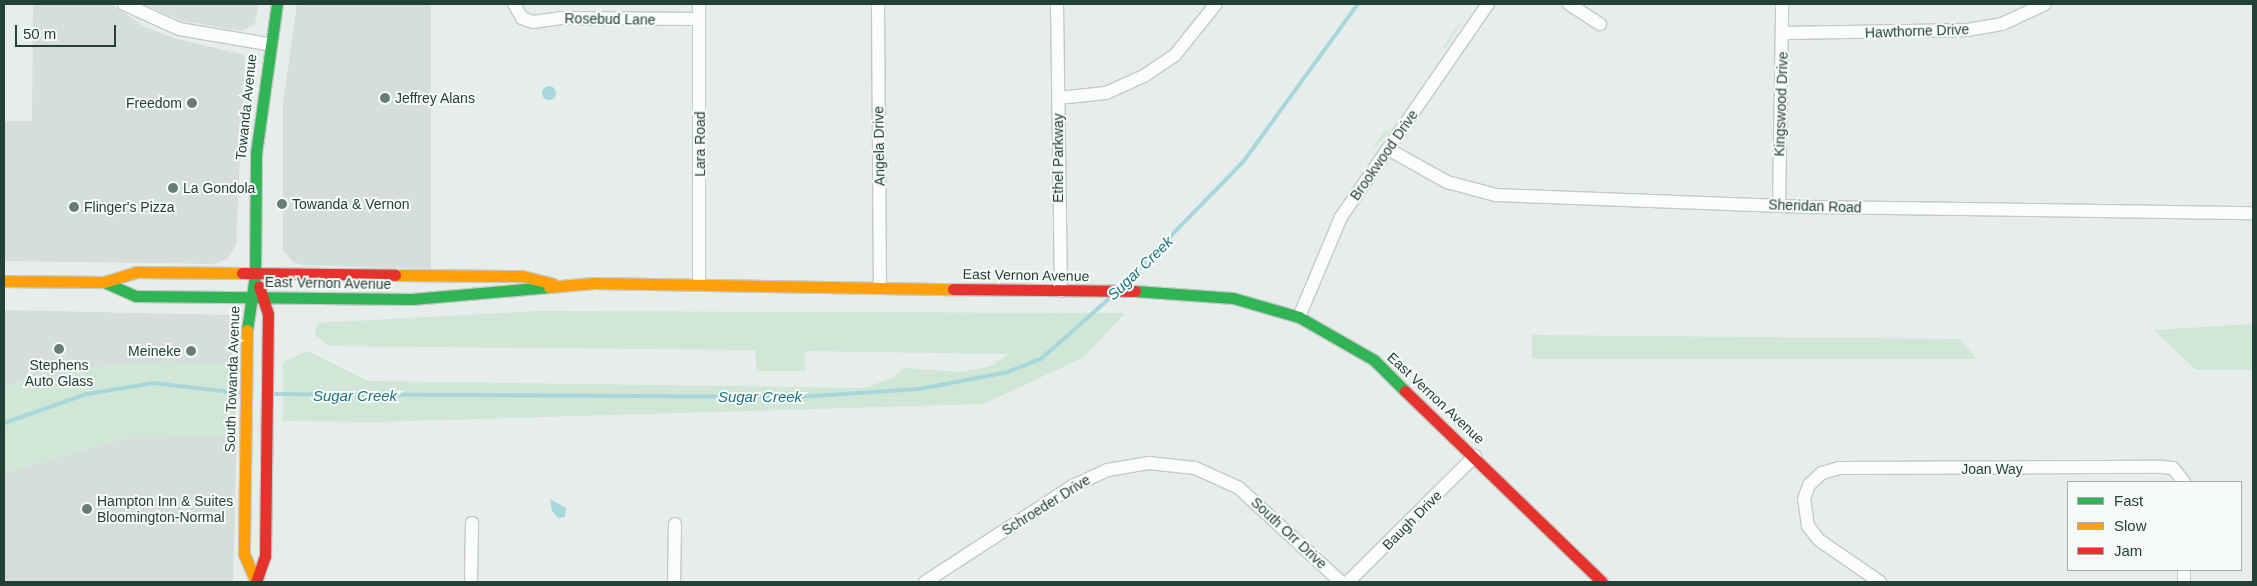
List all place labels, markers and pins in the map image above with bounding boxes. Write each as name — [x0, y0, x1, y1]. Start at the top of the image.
place label: Jeffrey Alans — [395, 90, 476, 106]
marker: Jeffrey Alans — [379, 92, 391, 104]
place label: Freedom — [126, 95, 182, 111]
marker: Freedom — [186, 97, 198, 109]
place label: La Gondola — [183, 180, 255, 196]
marker: La Gondola — [167, 182, 179, 194]
place label: Towanda & Vernon — [292, 196, 410, 212]
marker: Towanda & Vernon — [276, 198, 288, 210]
place label: Flinger's Pizza — [84, 199, 175, 215]
marker: Flinger's Pizza — [68, 201, 80, 213]
marker: Stephens Auto Glass — [53, 343, 65, 355]
place label: Meineke — [128, 343, 181, 359]
marker: Meineke — [185, 345, 197, 357]
place label: Stephens Auto Glass — [25, 357, 93, 390]
place label: Hampton Inn & Suites Bloomington-Normal — [97, 493, 233, 526]
marker: Hampton Inn & Suites Bloomington-Normal — [81, 503, 93, 515]

